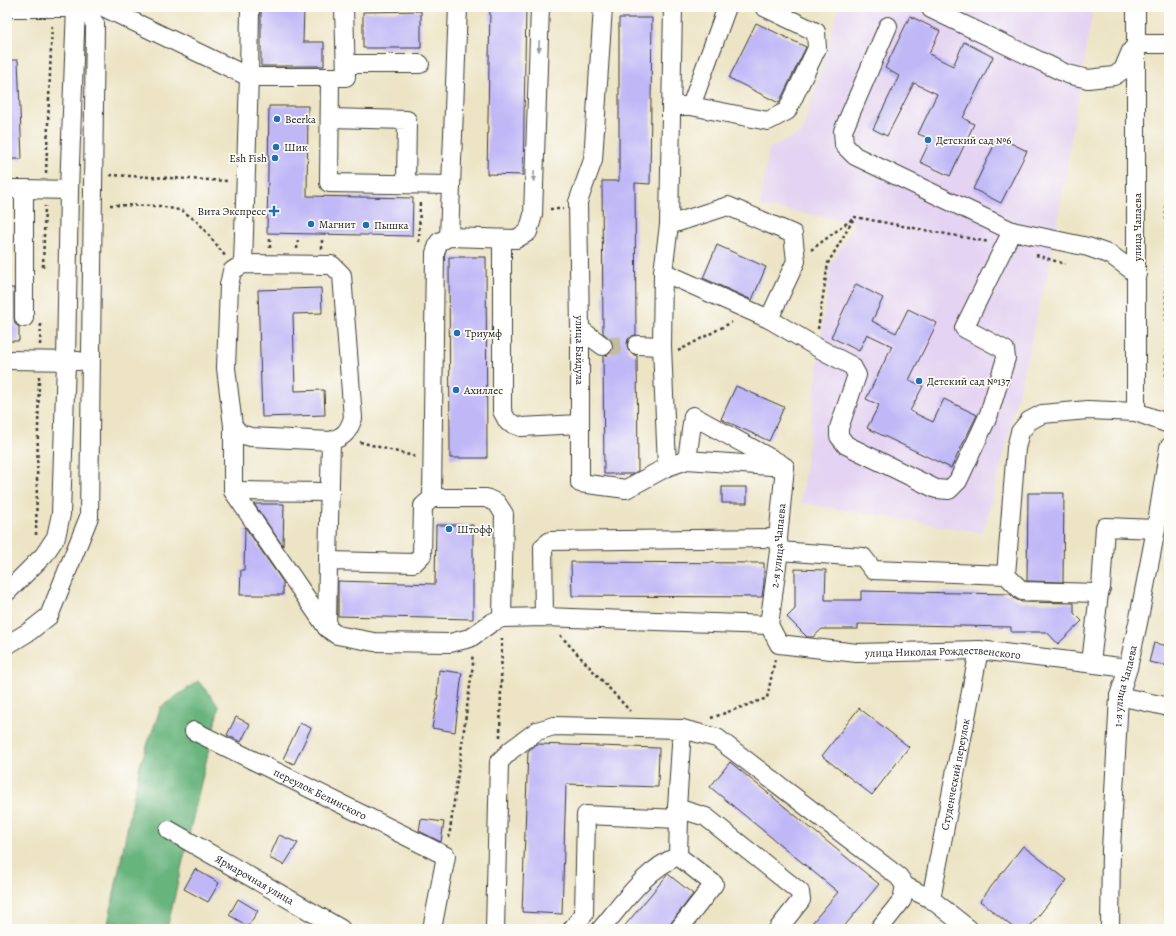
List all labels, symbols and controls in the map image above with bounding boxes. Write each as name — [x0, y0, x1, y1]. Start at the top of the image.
one-way arrow — [535, 40, 542, 52]
place label: Beerka — [285, 112, 317, 127]
marker: Beerka — [272, 114, 282, 124]
place label: Детский сад №6 — [936, 133, 1011, 148]
marker: Детский сад №6 — [923, 135, 933, 145]
place label: Шик — [284, 140, 308, 155]
marker: Шик — [271, 142, 281, 152]
place label: Esh Fish — [229, 151, 267, 166]
marker: Esh Fish — [270, 153, 280, 163]
one-way arrow — [531, 170, 538, 182]
street label: улица Чапаева — [1130, 192, 1145, 262]
place label: Вита Экспресс — [198, 204, 266, 219]
marker: Вита Экспресс — [269, 206, 279, 216]
place label: Магнит — [319, 217, 356, 232]
place label: Пышка — [374, 218, 410, 233]
marker: Магнит — [306, 219, 316, 229]
marker: Пышка — [361, 220, 371, 230]
street label: улица Байдула — [572, 314, 587, 386]
place label: Триумф — [465, 326, 502, 341]
marker: Триумф — [452, 328, 462, 338]
place label: Детский сад №137 — [927, 374, 1011, 389]
marker: Детский сад №137 — [914, 376, 924, 386]
place label: Ахиллес — [463, 383, 503, 398]
marker: Ахиллес — [451, 385, 461, 395]
street label: 2-я улица Чапаева — [767, 502, 789, 589]
place label: Штофф — [457, 522, 493, 537]
marker: Штофф — [444, 524, 454, 534]
street label: улица Николая Рождественского — [864, 643, 1022, 663]
street label: 1-я улица Чапаева — [1110, 643, 1141, 727]
street label: Студенческий переулок — [937, 717, 974, 831]
street label: переулок Белинского — [271, 765, 369, 824]
street label: Ярмарочная улица — [212, 851, 298, 909]

